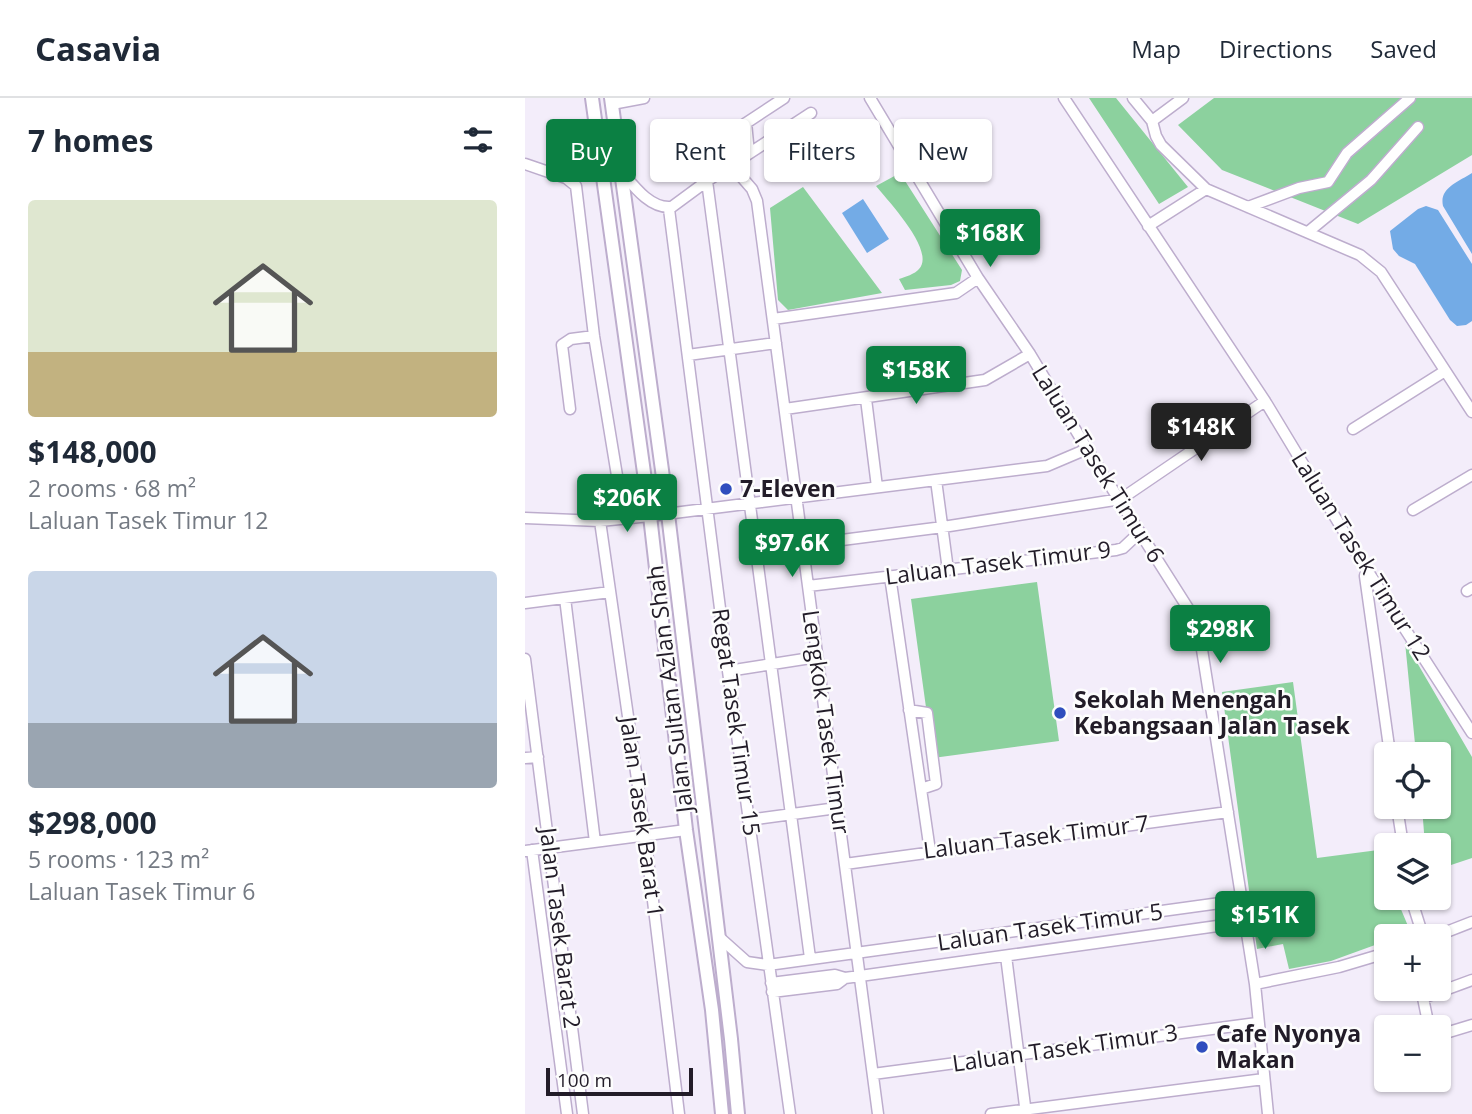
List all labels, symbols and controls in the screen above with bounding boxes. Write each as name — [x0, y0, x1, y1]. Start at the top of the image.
text: Casavia — [35, 26, 161, 71]
text: Map — [1131, 32, 1181, 65]
text: Directions — [1219, 32, 1332, 65]
text: Saved — [1370, 32, 1437, 65]
chip: Buy — [546, 119, 636, 182]
chip: Rent — [650, 119, 750, 182]
chip: Filters — [764, 119, 880, 182]
chip: New — [894, 119, 992, 182]
text: 7 homes — [28, 120, 153, 161]
icon: filters — [459, 121, 497, 159]
pin: $168K — [941, 209, 1039, 269]
text: $168K — [956, 216, 1024, 248]
icon: home — [200, 245, 326, 371]
pin: $158K — [867, 346, 965, 406]
text: $158K — [882, 353, 950, 385]
street label: Laluan Tasek Timur 6 — [1025, 359, 1173, 568]
pin: $148K — [1152, 404, 1250, 463]
text: $148K — [1167, 410, 1235, 442]
text: $148,000 — [28, 431, 157, 472]
street label: Laluan Tasek Timur 12 — [1285, 445, 1439, 666]
text: 2 rooms · 68 m² — [28, 472, 196, 504]
place label: 7-Eleven — [740, 472, 836, 504]
pin: $206K — [578, 474, 676, 534]
text: $206K — [593, 481, 661, 513]
marker: 7-Eleven — [718, 481, 734, 497]
text: Laluan Tasek Timur 12 — [28, 504, 269, 536]
pin: $97.6K — [735, 519, 849, 579]
text: $97.6K — [755, 526, 829, 558]
street label: Laluan Tasek Timur 9 — [883, 532, 1113, 592]
street label: Jalan Sultan Azlan Shah — [638, 564, 700, 817]
street label: Regat Tasek Timur 15 — [705, 606, 769, 838]
pin: $298K — [1171, 606, 1269, 665]
street label: Lengkok Tasek Timur — [795, 608, 859, 837]
text: $298K — [1186, 612, 1254, 644]
icon: home — [200, 616, 326, 742]
place label: Sekolah Menengah Kebangsaan Jalan Tasek — [1074, 683, 1350, 741]
marker: Sekolah Menengah Kebangsaan Jalan Tasek — [1052, 705, 1068, 721]
street label: Jalan Tasek Barat 1 — [613, 713, 673, 919]
map controls — [1374, 742, 1451, 1092]
button: locate — [1374, 742, 1451, 819]
text: $298,000 — [28, 802, 157, 843]
street label: Laluan Tasek Timur 7 — [921, 806, 1151, 866]
street label: Jalan Tasek Barat 2 — [533, 824, 589, 1030]
button: layers — [1374, 833, 1451, 910]
text: 5 rooms · 123 m² — [28, 843, 209, 875]
text: Laluan Tasek Timur 6 — [28, 875, 255, 907]
pin: $151K — [1216, 892, 1314, 951]
street label: Laluan Tasek Timur 5 — [935, 894, 1165, 958]
text: $151K — [1231, 898, 1299, 930]
button: + — [1374, 924, 1451, 1001]
street label: Laluan Tasek Timur 3 — [950, 1015, 1180, 1079]
button: − — [1374, 1015, 1451, 1092]
place label: Cafe Nyonya Makan — [1216, 1017, 1361, 1075]
marker: Cafe Nyonya Makan — [1194, 1039, 1210, 1055]
scale bar — [546, 1065, 693, 1097]
text: 100 m — [557, 1067, 612, 1093]

